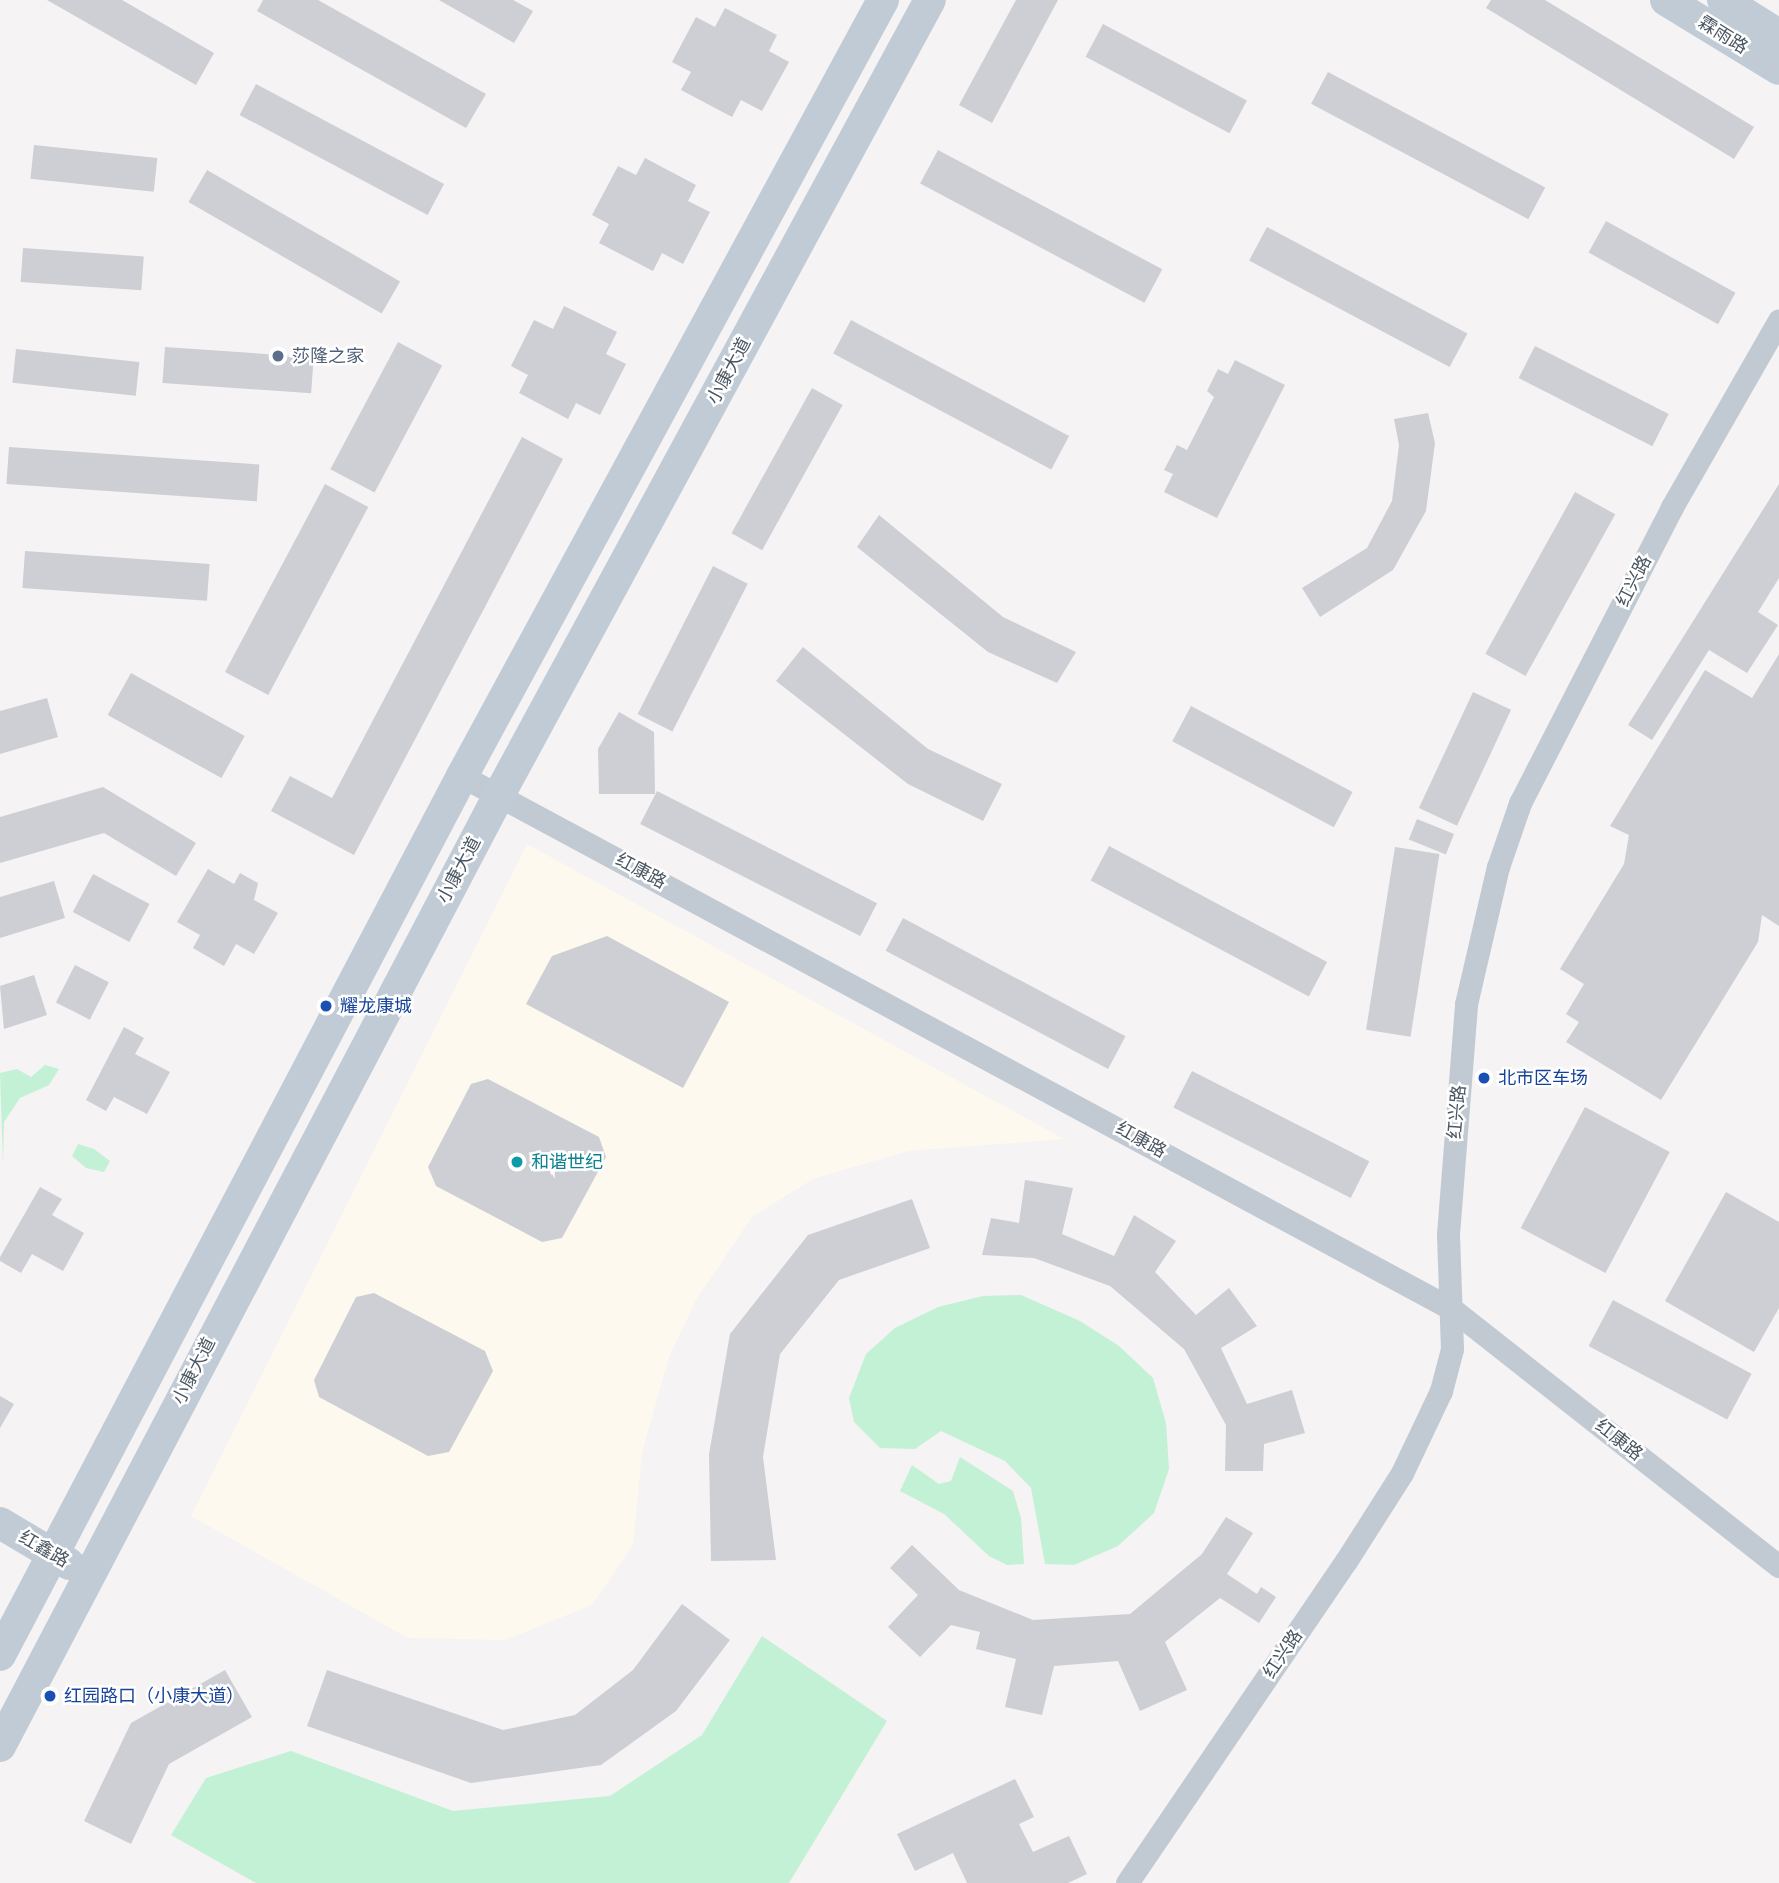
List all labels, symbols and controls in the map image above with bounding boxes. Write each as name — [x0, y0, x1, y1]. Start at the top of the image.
street label: 霖雨路 — [1694, 12, 1752, 58]
street label: 小康大道 — [703, 334, 755, 408]
place label: 莎隆之家 — [292, 345, 364, 367]
marker: 莎隆之家 — [270, 348, 286, 364]
street label: 红兴路 — [1612, 552, 1656, 610]
street label: 小康大道 — [433, 833, 485, 907]
street label: 红康路 — [612, 849, 670, 893]
place label: 耀龙康城 — [340, 995, 412, 1017]
marker: 耀龙康城 — [318, 998, 334, 1014]
place label: 北市区车场 — [1498, 1067, 1588, 1089]
marker: 北市区车场 — [1476, 1070, 1492, 1086]
street label: 红兴路 — [1444, 1084, 1470, 1140]
street label: 红康路 — [1112, 1117, 1170, 1163]
place label: 和谐世纪 — [531, 1151, 603, 1173]
marker: 和谐世纪 — [509, 1154, 525, 1170]
street label: 小康大道 — [168, 1334, 220, 1408]
street label: 红康路 — [1591, 1415, 1647, 1465]
street label: 红鑫路 — [15, 1526, 73, 1572]
street label: 红兴路 — [1259, 1626, 1307, 1682]
place label: 红园路口（小康大道） — [64, 1685, 244, 1707]
marker: 红园路口（小康大道） — [42, 1688, 58, 1704]

